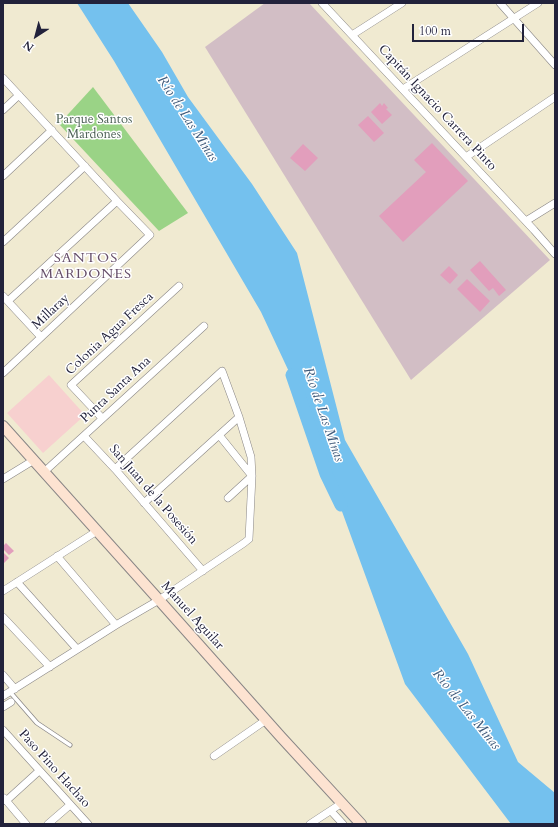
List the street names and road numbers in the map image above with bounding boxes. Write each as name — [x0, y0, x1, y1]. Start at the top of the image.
street label: Capitán Ignacio Carrera Pinto — [375, 42, 499, 174]
street label: Colonia Agua Fresca — [63, 289, 157, 379]
street label: Millaray — [29, 291, 73, 333]
street label: Punta Santa Ana — [78, 353, 154, 427]
street label: San Juan de la Posesión — [105, 442, 201, 548]
street label: Manuel Aguilar — [157, 579, 227, 653]
street label: Paso Pino Hachao — [15, 727, 93, 811]

